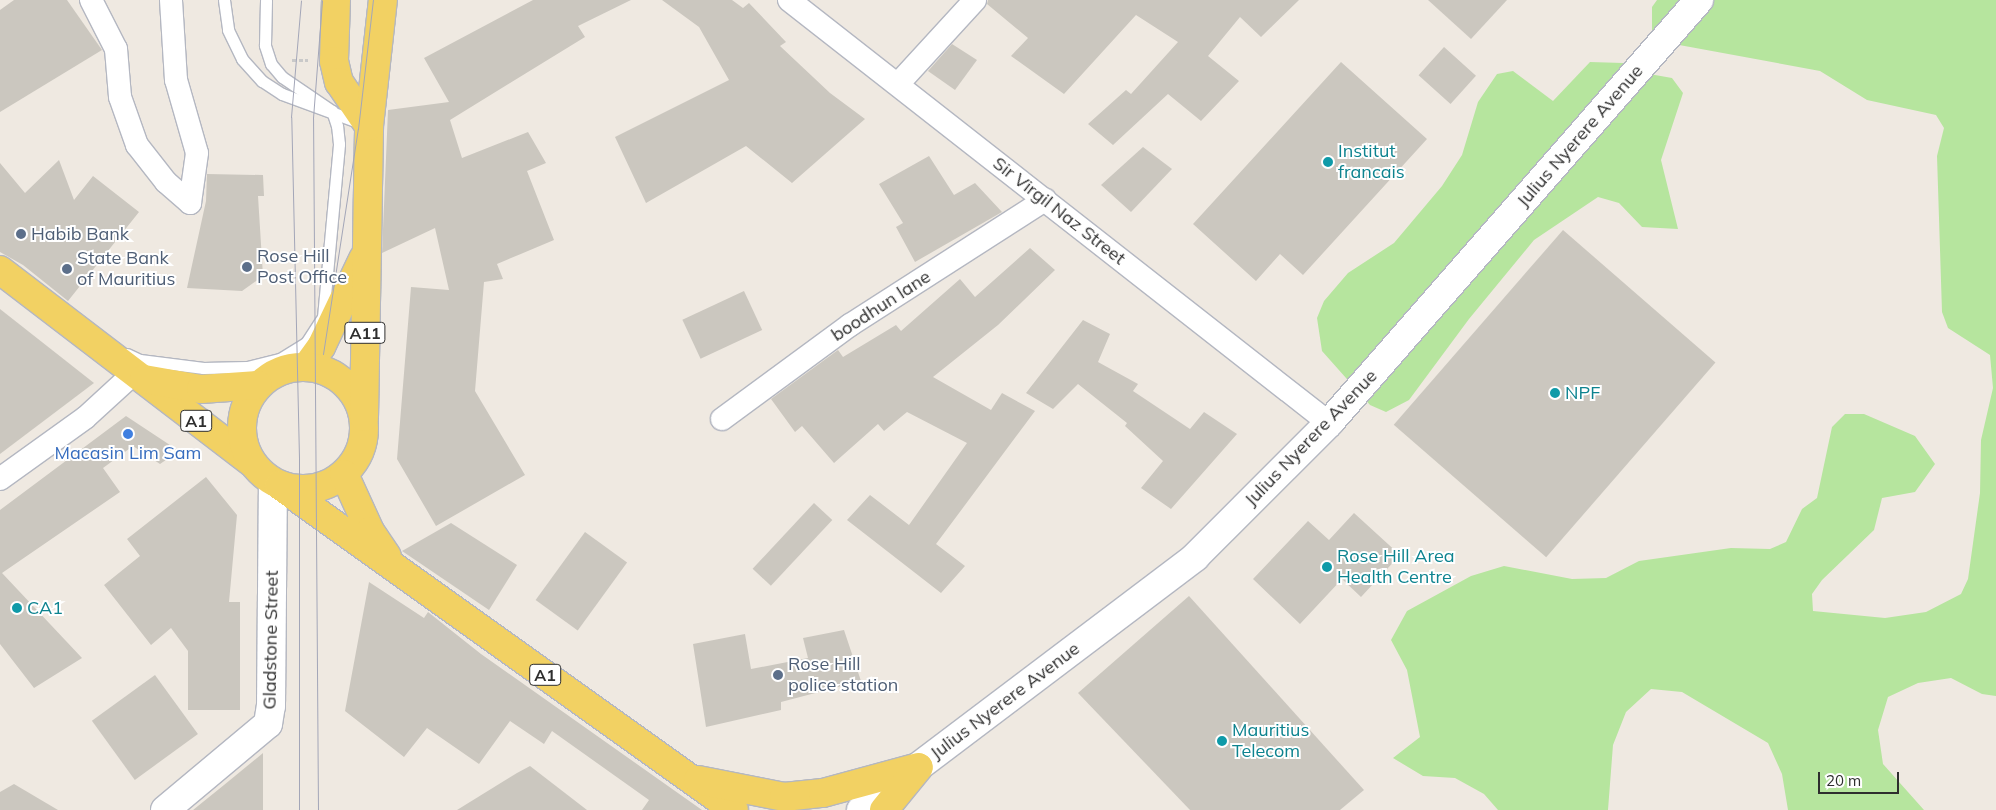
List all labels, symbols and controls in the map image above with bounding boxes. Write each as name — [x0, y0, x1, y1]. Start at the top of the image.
street label: Julius Nyerere Avenue — [1512, 60, 1648, 212]
place label: Institut francais — [1338, 141, 1405, 183]
street label: Sir Virgil Naz Street — [988, 153, 1130, 269]
marker: Institut francais — [1322, 156, 1334, 168]
place label: Habib Bank — [31, 223, 129, 245]
marker: Habib Bank — [15, 228, 27, 240]
place label: Rose Hill Post Office — [257, 246, 347, 288]
place label: State Bank of Mauritius — [77, 248, 175, 290]
marker: Rose Hill Post Office — [241, 261, 253, 273]
marker: State Bank of Mauritius — [61, 263, 73, 275]
street label: boodhun lane — [827, 266, 935, 346]
road number: A11 — [344, 319, 386, 346]
street label: Julius Nyerere Avenue — [1240, 365, 1382, 511]
place label: NPF — [1565, 382, 1600, 404]
marker: NPF — [1549, 387, 1561, 399]
road number: A1 — [180, 408, 212, 434]
marker: Macasin Lim Sam — [122, 428, 134, 440]
place label: Macasin Lim Sam — [55, 442, 201, 464]
place label: Rose Hill Area Health Centre — [1337, 546, 1455, 588]
marker: Rose Hill Area Health Centre — [1321, 561, 1333, 573]
street label: Gladstone Street — [259, 570, 283, 710]
place label: CA1 — [27, 597, 63, 619]
marker: CA1 — [11, 602, 23, 614]
street label: Julius Nyerere Avenue — [926, 638, 1084, 764]
place label: Rose Hill police station — [788, 654, 898, 696]
road number: A1 — [529, 662, 561, 688]
marker: Rose Hill police station — [772, 669, 784, 681]
place label: Mauritius Telecom — [1232, 720, 1309, 762]
marker: Mauritius Telecom — [1216, 735, 1228, 747]
scale bar — [1821, 762, 1902, 794]
text: 20 m — [1826, 771, 1861, 790]

